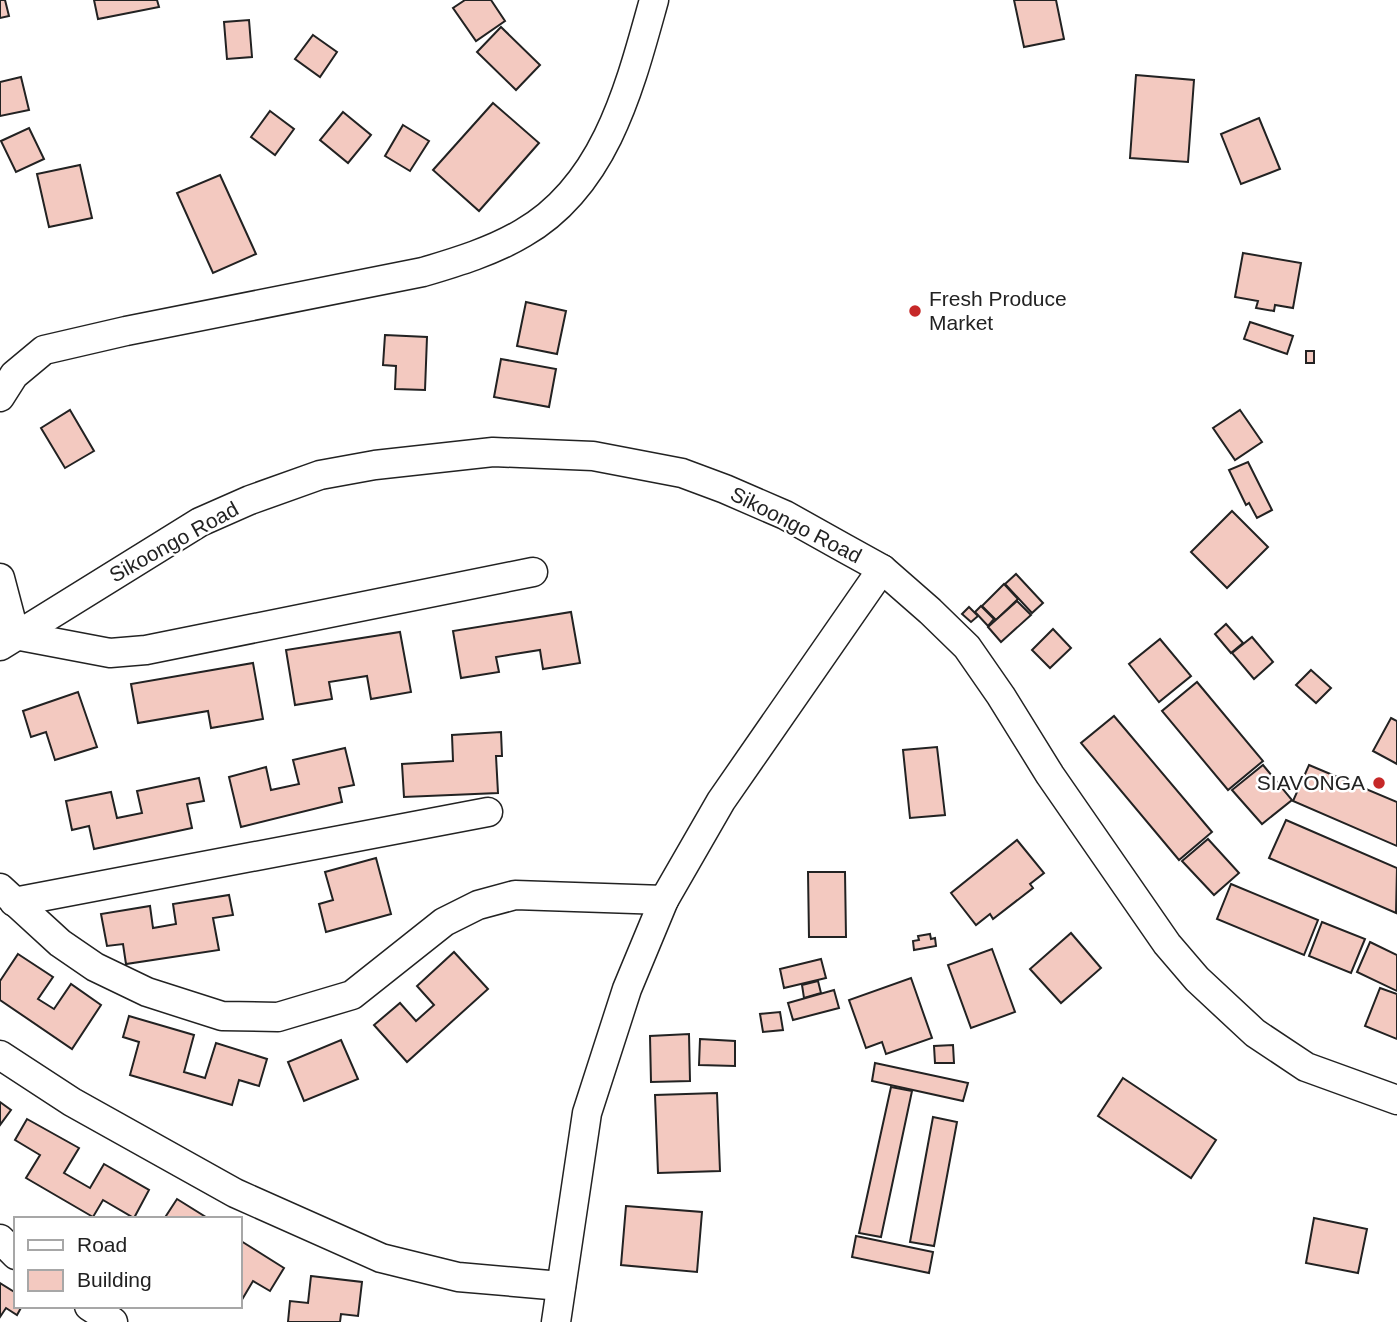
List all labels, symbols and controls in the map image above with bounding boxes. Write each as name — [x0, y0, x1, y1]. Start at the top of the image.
place label: Fresh Produce Market — [929, 287, 1067, 334]
marker: Fresh Produce Market — [907, 303, 923, 319]
street label: Sikoongo Road — [727, 482, 865, 567]
street label: Sikoongo Road — [105, 497, 242, 586]
place label: SIAVONGA — [1257, 771, 1365, 794]
marker: SIAVONGA — [1371, 775, 1387, 791]
legend — [14, 1217, 242, 1308]
text: Road — [77, 1233, 127, 1256]
text: Building — [77, 1268, 152, 1291]

